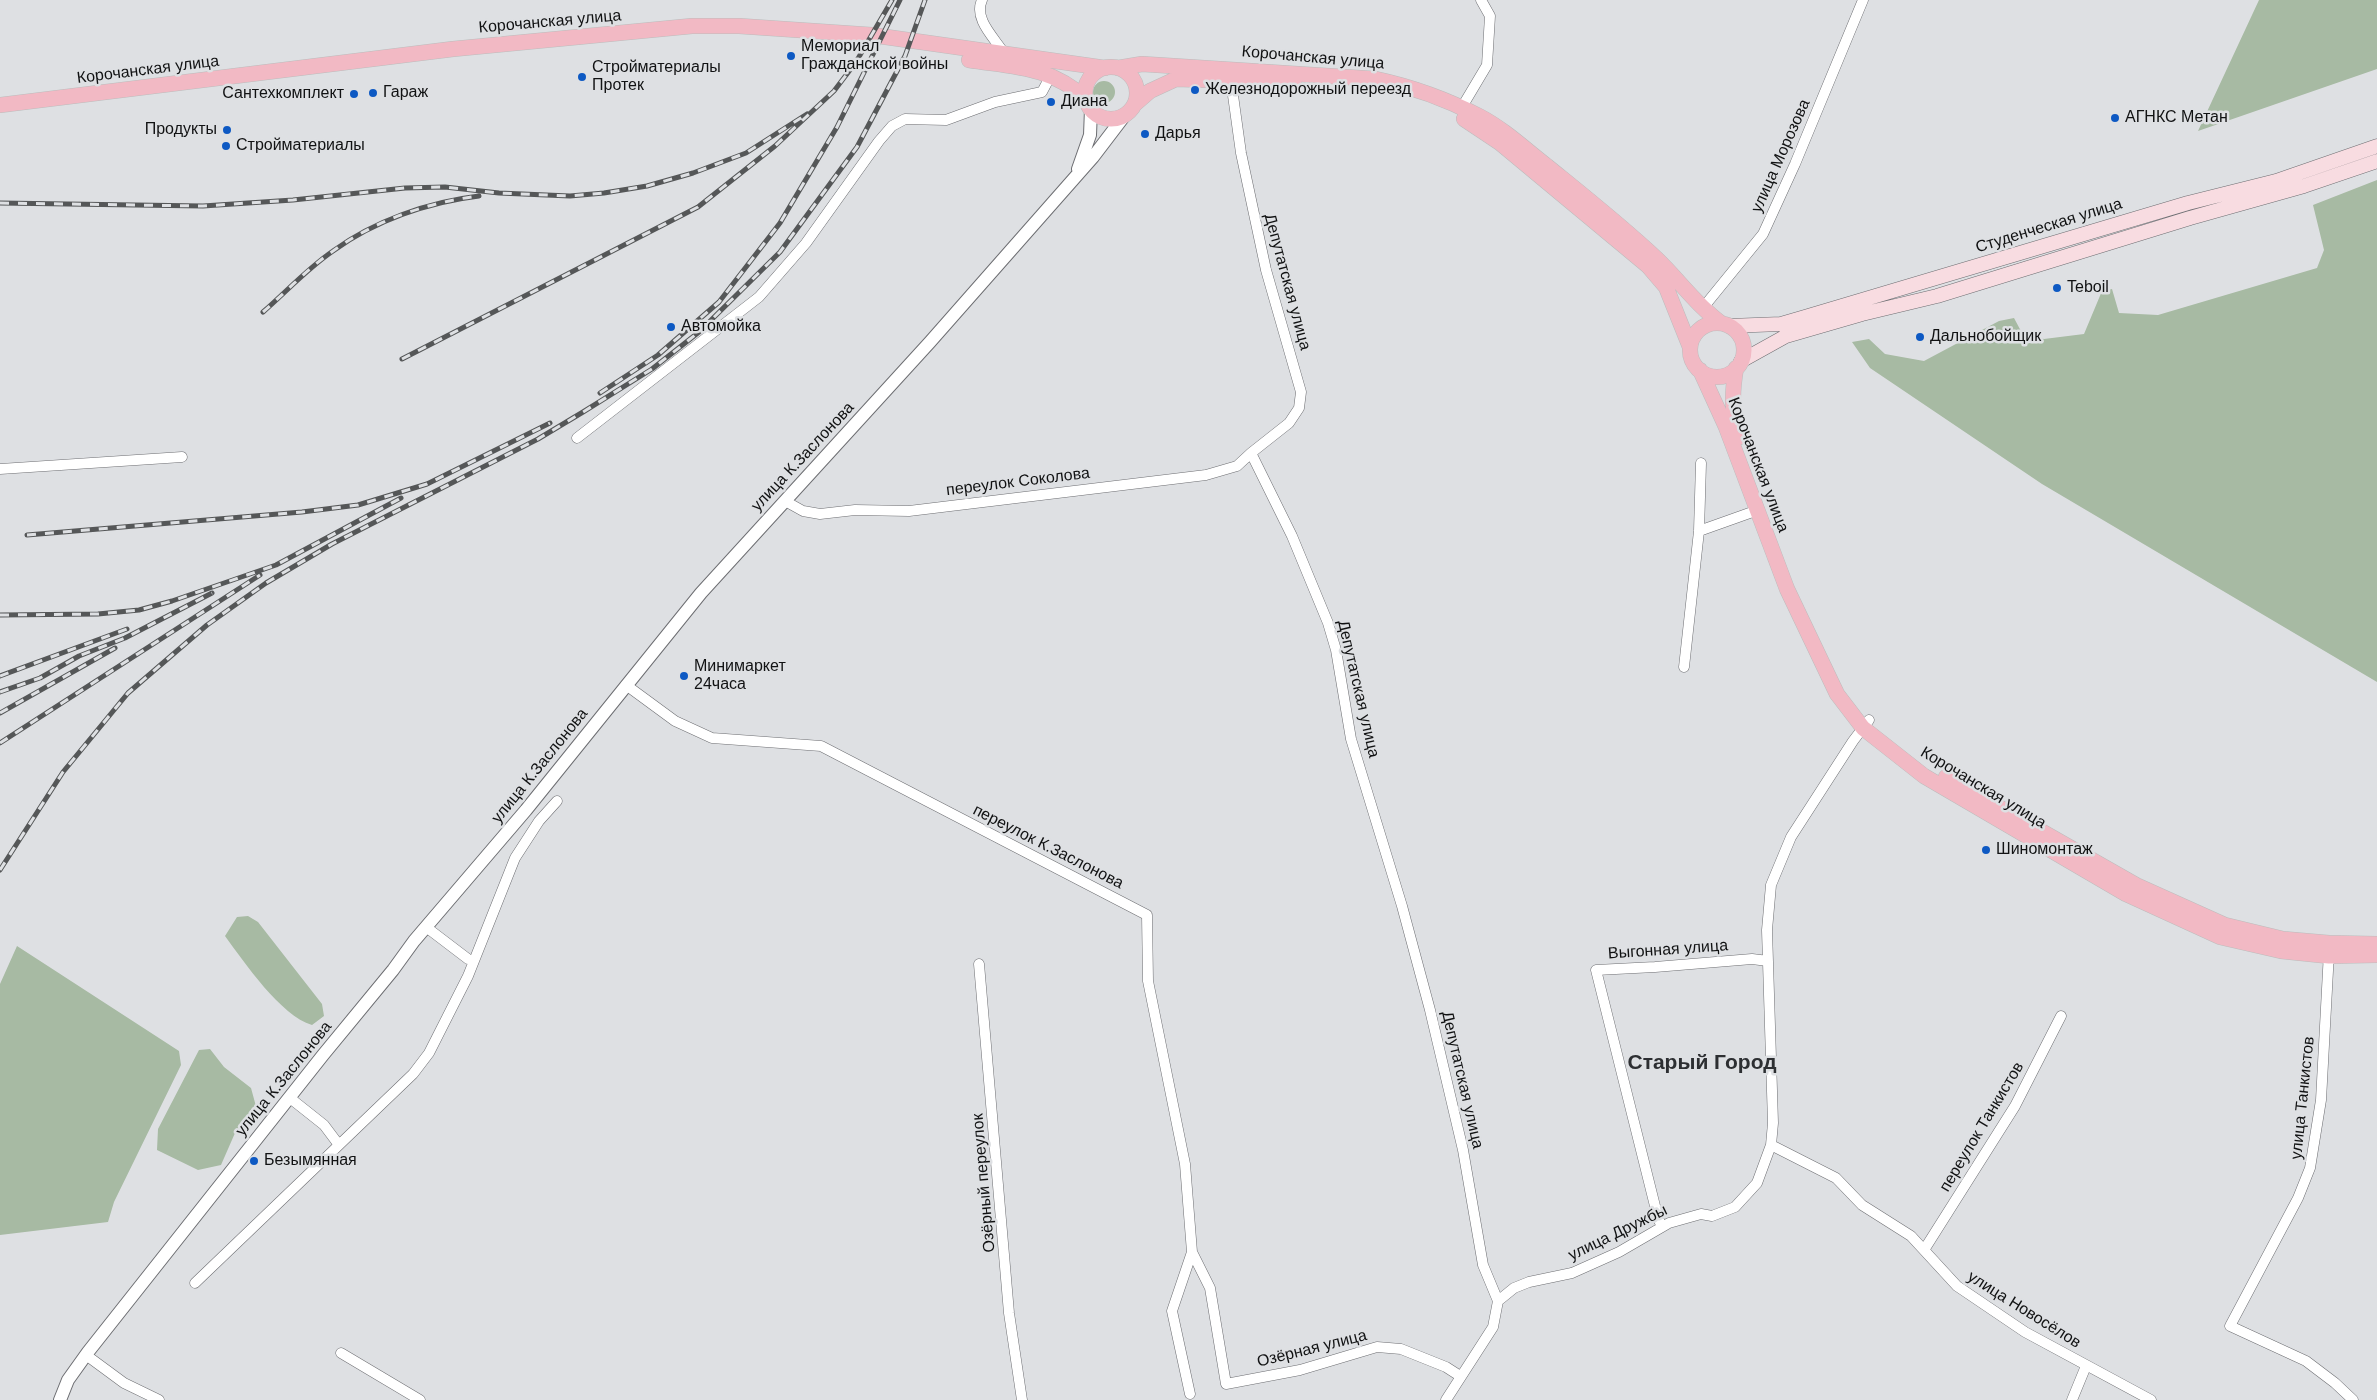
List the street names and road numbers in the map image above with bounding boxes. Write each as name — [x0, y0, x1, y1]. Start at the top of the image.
street label: Корочанская улица — [478, 6, 622, 38]
street label: Корочанская улица — [1241, 42, 1385, 74]
street label: Корочанская улица — [76, 52, 220, 88]
street label: улица Морозова — [1747, 96, 1815, 216]
street label: Студенческая улица — [1973, 195, 2125, 257]
street label: Депутатская улица — [1260, 212, 1314, 352]
street label: Корочанская улица — [1723, 395, 1793, 535]
street label: улица К.Заслонова — [748, 398, 858, 516]
street label: переулок Соколова — [945, 464, 1091, 500]
street label: Депутатская улица — [1333, 618, 1383, 760]
street label: улица К.Заслонова — [488, 705, 592, 827]
street label: Корочанская улица — [1917, 743, 2049, 833]
street label: переулок К.Заслонова — [970, 801, 1126, 893]
street label: Выгонная улица — [1607, 936, 1729, 964]
street label: Депутатская улица — [1437, 1009, 1487, 1151]
street label: улица К.Заслонова — [232, 1018, 336, 1140]
street label: улица Танкистов — [2287, 1035, 2319, 1161]
street label: переулок Танкистов — [1936, 1059, 2028, 1195]
street label: Озёрный переулок — [968, 1113, 1000, 1253]
street label: улица Дружбы — [1565, 1201, 1671, 1265]
street label: улица Новосёлов — [1964, 1267, 2084, 1353]
street label: Озёрная улица — [1255, 1326, 1369, 1372]

